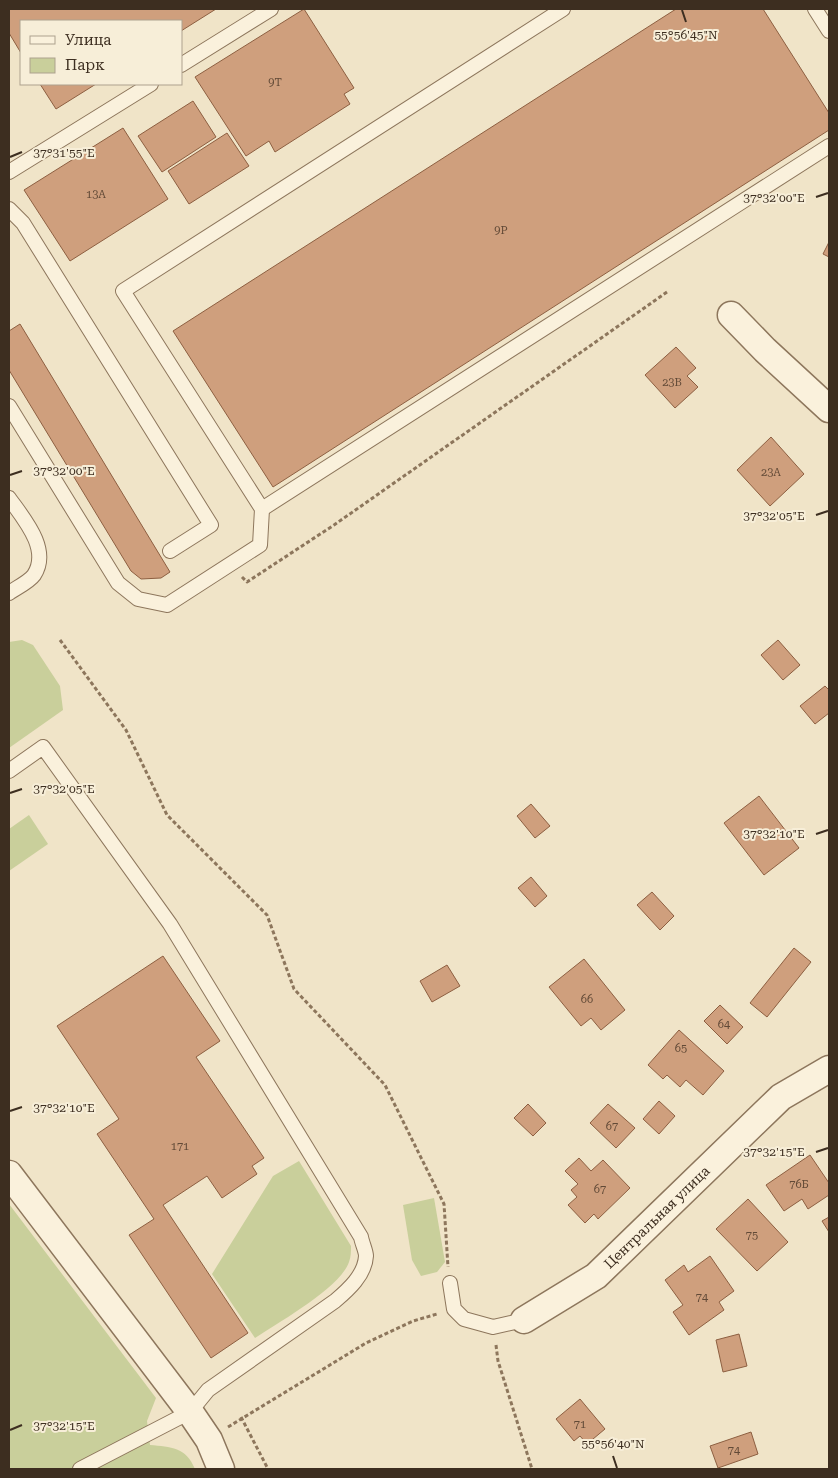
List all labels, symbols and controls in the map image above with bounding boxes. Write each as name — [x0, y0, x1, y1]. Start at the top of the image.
legend — [20, 20, 182, 85]
text: 55°56'45"N — [654, 28, 718, 42]
text: Улица — [65, 31, 111, 49]
text: Парк — [65, 56, 105, 74]
house number: 9Т — [268, 76, 282, 89]
text: 37°31'55"E — [33, 146, 95, 160]
house number: 13А — [86, 188, 106, 201]
text: 37°32'00"E — [743, 191, 805, 205]
house number: 9Р — [494, 224, 508, 237]
house number: 23В — [662, 376, 682, 389]
text: 37°32'00"E — [33, 464, 95, 478]
house number: 23А — [761, 466, 781, 479]
text: 37°32'05"E — [743, 509, 805, 523]
text: 37°32'05"E — [33, 782, 95, 796]
text: 37°32'10"E — [743, 827, 805, 841]
house number: 66 — [581, 993, 593, 1006]
house number: 64 — [718, 1018, 731, 1031]
house number: 65 — [675, 1042, 687, 1055]
text: 37°32'10"E — [33, 1101, 95, 1115]
house number: 67 — [606, 1120, 618, 1133]
house number: 171 — [171, 1140, 189, 1153]
text: 37°32'15"E — [743, 1145, 805, 1159]
street label: Центральная улица — [601, 1162, 713, 1272]
house number: 76Б — [789, 1178, 809, 1191]
house number: 67 — [594, 1183, 606, 1196]
house number: 75 — [746, 1229, 758, 1242]
house number: 74 — [696, 1291, 709, 1304]
house number: 71 — [574, 1418, 586, 1431]
text: 37°32'15"E — [33, 1419, 95, 1433]
text: 55°56'40"N — [581, 1437, 645, 1451]
house number: 74 — [728, 1444, 741, 1457]

